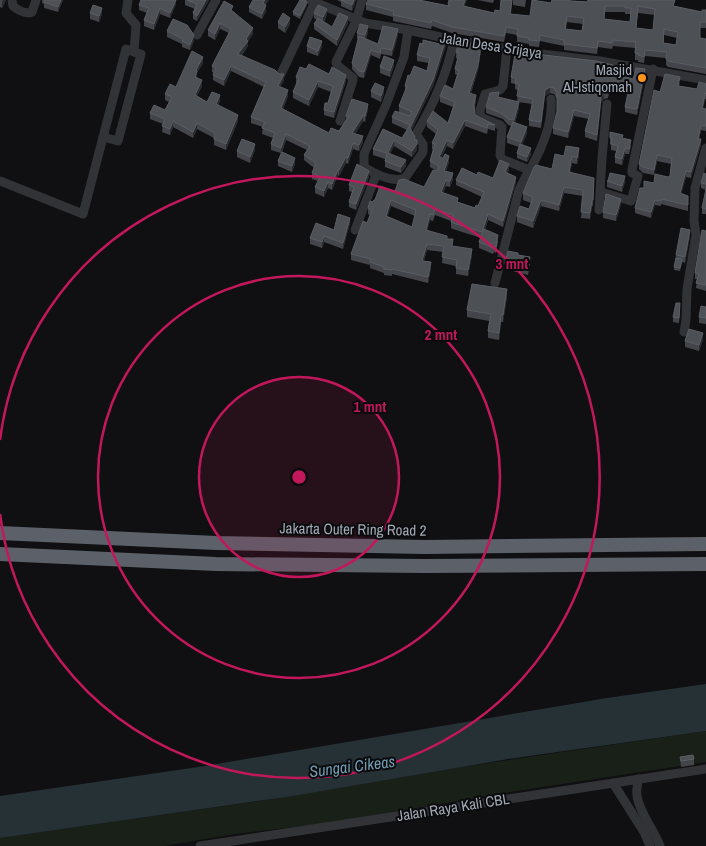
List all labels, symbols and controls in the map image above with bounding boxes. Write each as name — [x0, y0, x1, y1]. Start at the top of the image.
street label: Jalan Desa Srijaya — [438, 27, 544, 63]
place label: Masjid Al-Istiqomah — [562, 59, 632, 97]
marker: Masjid Al-Istiqomah — [636, 72, 648, 84]
text: 3 mnt — [496, 253, 528, 274]
text: 2 mnt — [425, 324, 457, 345]
text: 1 mnt — [354, 396, 386, 417]
centre of rings — [290, 468, 308, 486]
street label: Jakarta Outer Ring Road 2 — [279, 517, 427, 541]
water label: Sungai Cikeas — [308, 750, 396, 782]
street label: Jalan Raya Kali CBL — [395, 788, 511, 826]

